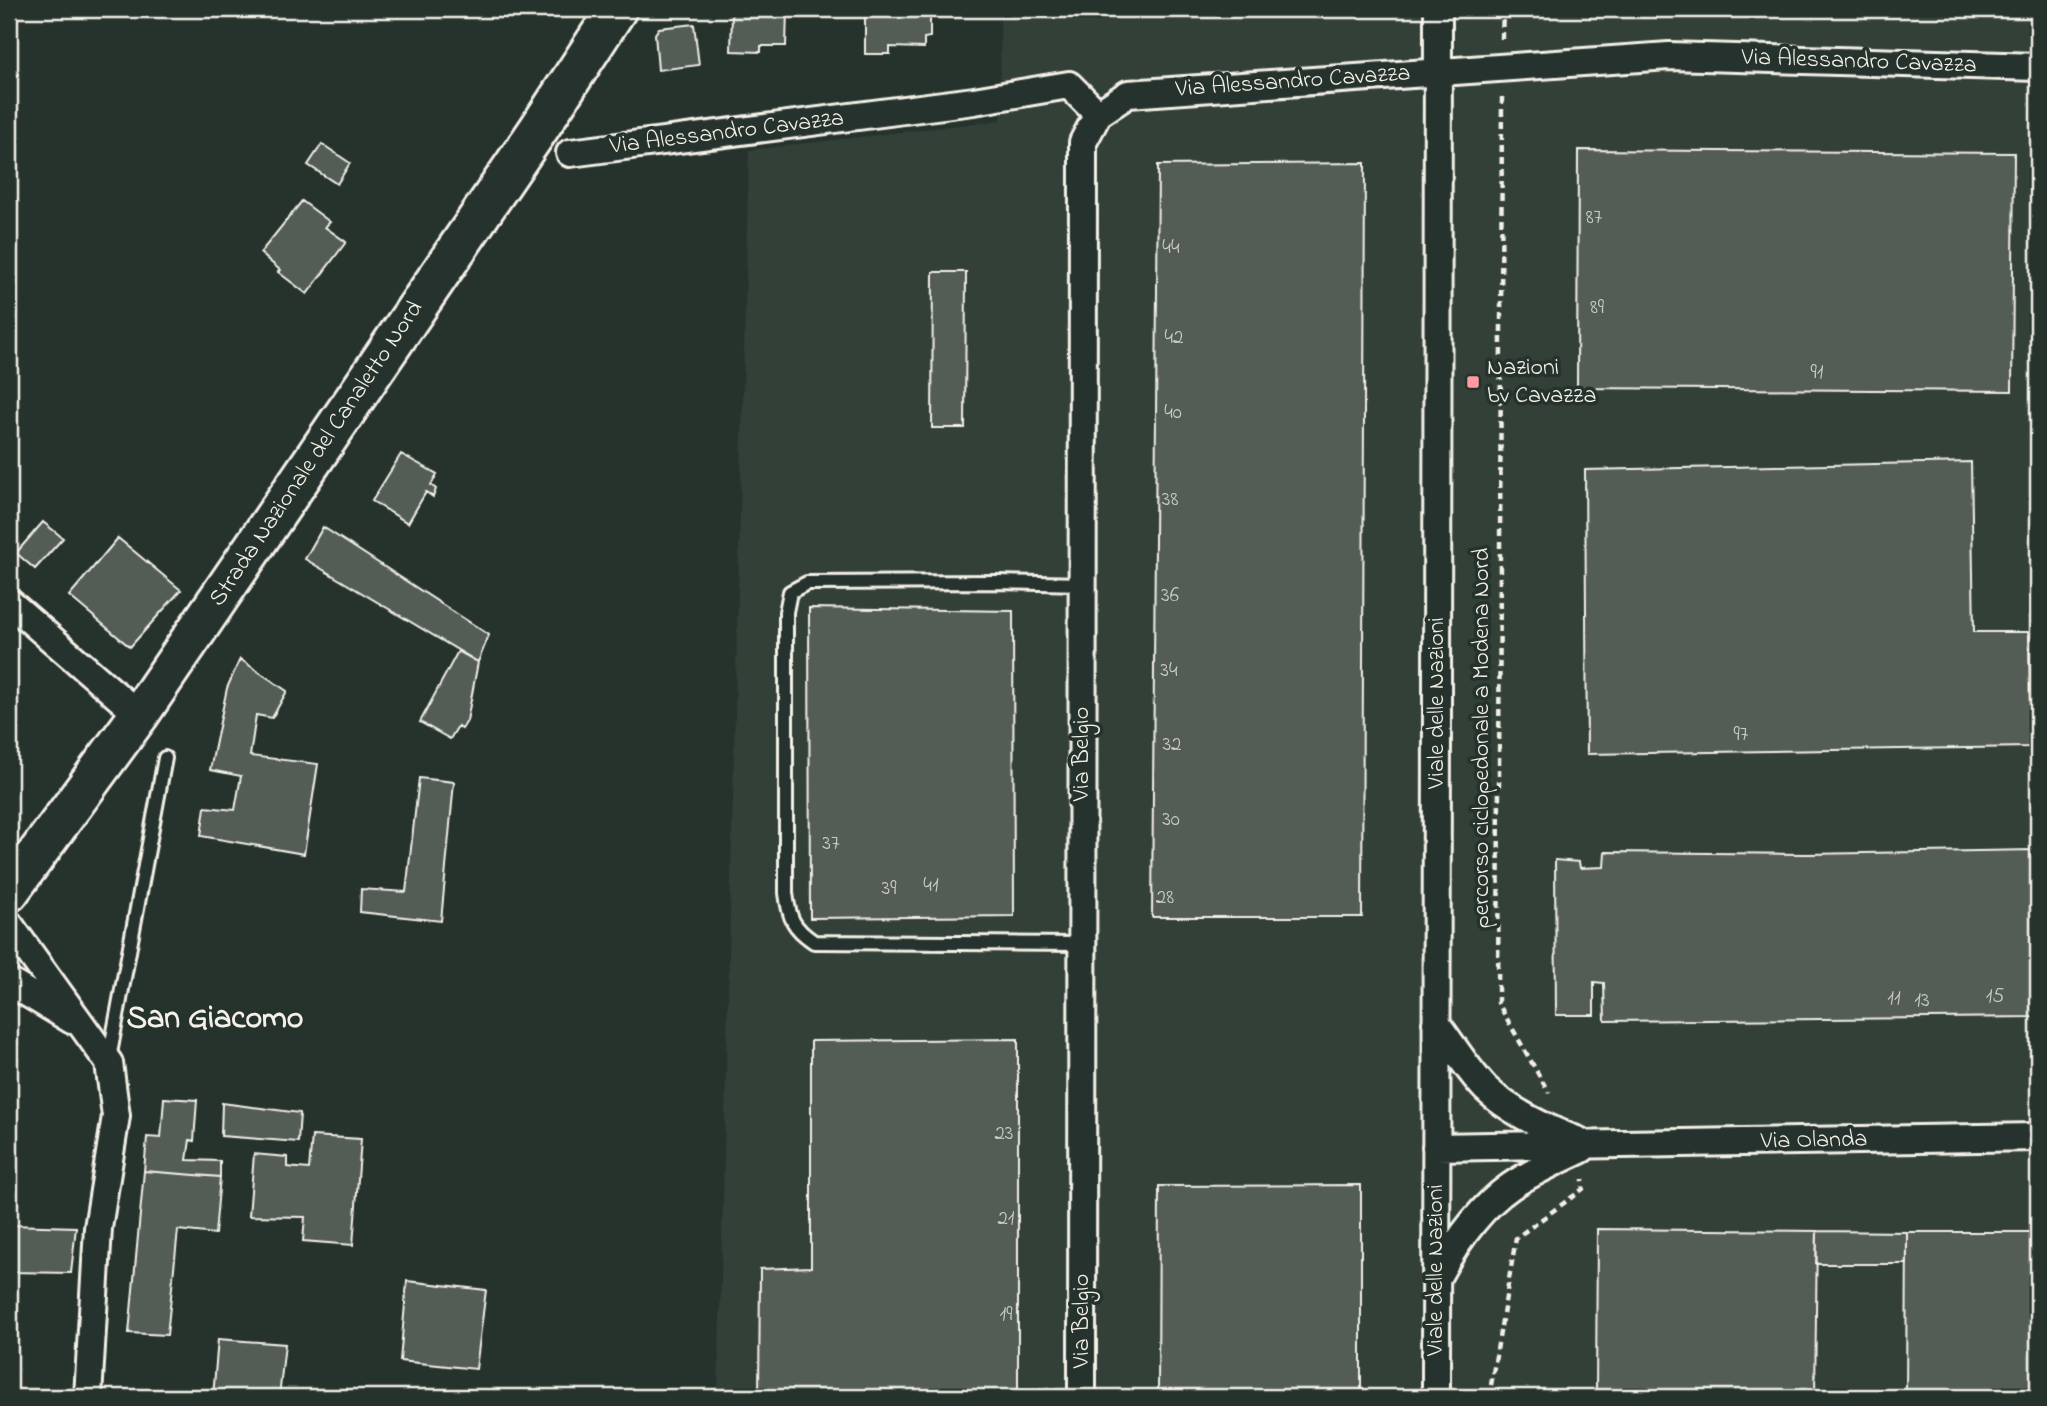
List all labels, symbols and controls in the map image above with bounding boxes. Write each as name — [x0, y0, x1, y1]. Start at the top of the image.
street label: Via Alessandro Cavazza — [1740, 40, 1977, 84]
street label: Via Alessandro Cavazza — [1173, 56, 1412, 108]
street label: Via Alessandro Cavazza — [607, 101, 846, 165]
house number: 87 — [1586, 203, 1603, 233]
house number: 44 — [1162, 233, 1180, 263]
house number: 89 — [1590, 293, 1605, 323]
street label: Strada Nazionale del Canaletto Nord — [201, 294, 433, 614]
house number: 42 — [1164, 323, 1184, 353]
place label: Nazioni bv Cavazza — [1487, 351, 1596, 414]
house number: 91 — [1811, 358, 1824, 388]
marker: Nazioni bv Cavazza — [1465, 374, 1481, 390]
house number: 40 — [1164, 398, 1182, 428]
house number: 38 — [1162, 485, 1178, 515]
street label: percorso ciclopedonale a Modena Nord — [1465, 547, 1500, 928]
house number: 36 — [1161, 581, 1179, 611]
street label: Viale delle Nazioni — [1420, 617, 1455, 790]
house number: 34 — [1160, 656, 1178, 686]
street label: Via Belgio — [1065, 707, 1100, 802]
house number: 97 — [1734, 720, 1749, 750]
house number: 32 — [1162, 730, 1182, 760]
house number: 30 — [1162, 805, 1180, 835]
house number: 37 — [822, 829, 840, 859]
house number: 41 — [923, 871, 939, 901]
house number: 39 — [882, 874, 897, 904]
house number: 28 — [1156, 883, 1174, 913]
house number: 15 — [1986, 982, 2004, 1012]
house number: 11 — [1887, 984, 1901, 1014]
house number: 13 — [1914, 986, 1930, 1016]
district label: San Giacomo — [126, 996, 304, 1043]
house number: 23 — [994, 1119, 1014, 1149]
street label: Via Olanda — [1759, 1123, 1868, 1159]
street label: Viale delle Nazioni — [1419, 1184, 1454, 1357]
house number: 21 — [997, 1204, 1015, 1234]
street label: Via Belgio — [1065, 1274, 1100, 1369]
house number: 19 — [1000, 1300, 1013, 1330]

